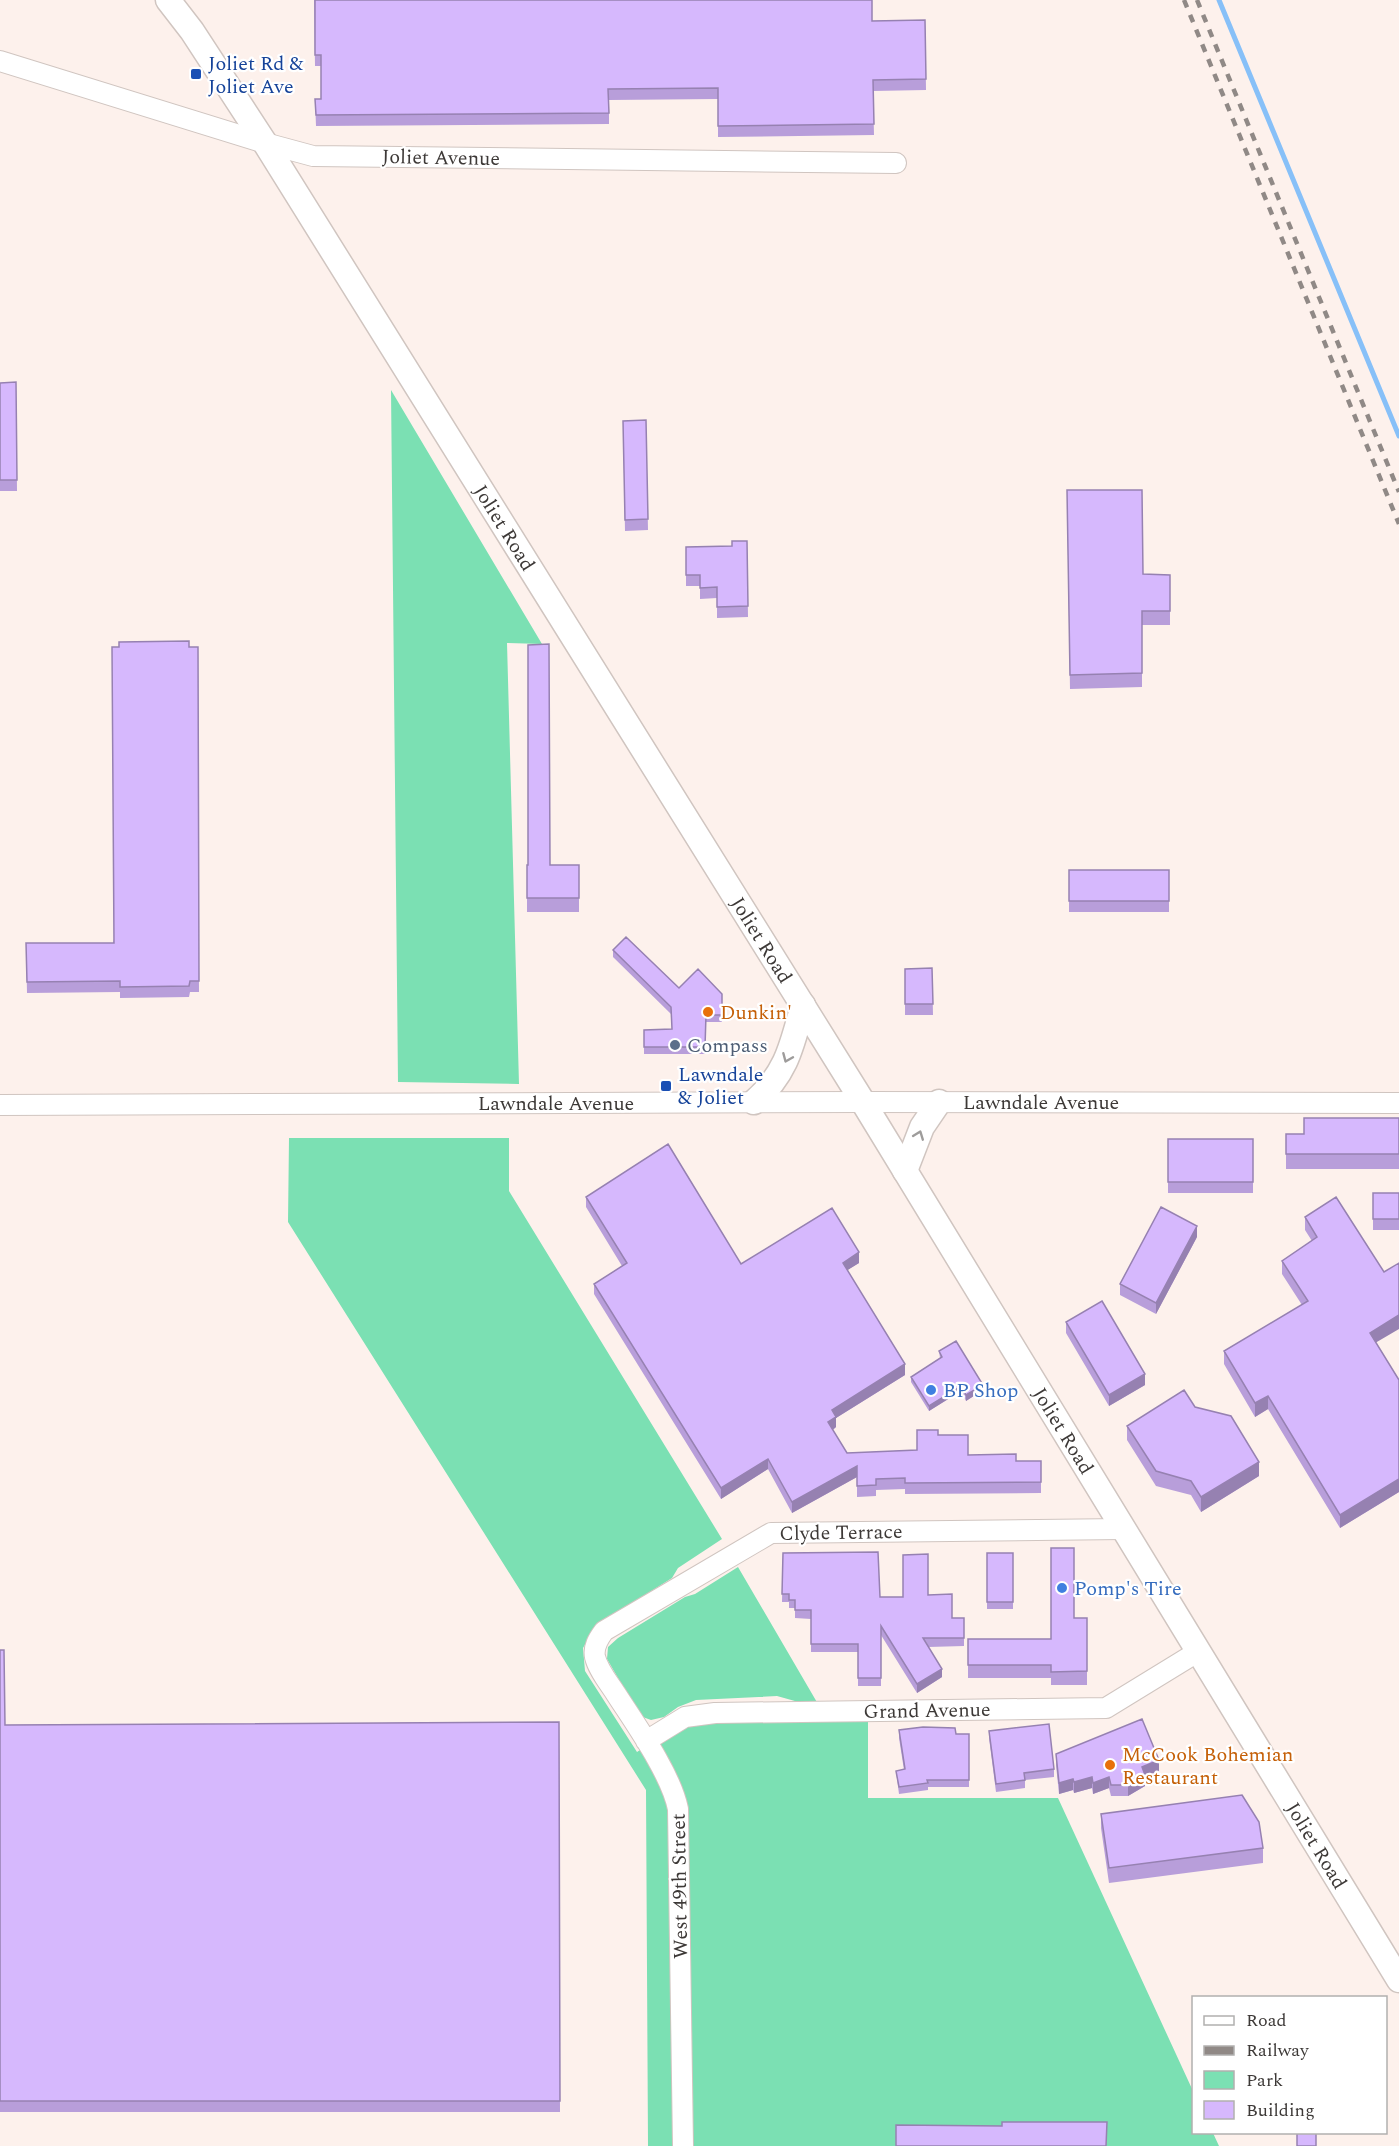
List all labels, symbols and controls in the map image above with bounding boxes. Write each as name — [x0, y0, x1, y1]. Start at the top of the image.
place label: Joliet Rd & Joliet Ave — [208, 49, 303, 102]
marker: Joliet Rd & Joliet Ave — [189, 67, 203, 81]
street label: Joliet Avenue — [382, 142, 500, 174]
street label: Joliet Road — [465, 479, 542, 577]
street label: Joliet Road — [723, 891, 800, 990]
place label: Dunkin' — [720, 998, 792, 1028]
marker: Dunkin' — [701, 1005, 715, 1019]
place label: Compass — [687, 1031, 768, 1061]
marker: Compass — [668, 1038, 682, 1052]
one-way arrow — [782, 1051, 794, 1062]
place label: Lawndale & Joliet — [678, 1060, 764, 1113]
marker: Lawndale & Joliet — [659, 1079, 673, 1093]
street label: Lawndale Avenue — [963, 1088, 1119, 1118]
street label: Lawndale Avenue — [478, 1089, 634, 1119]
one-way arrow — [912, 1130, 924, 1141]
place label: BP Shop — [943, 1376, 1018, 1406]
street label: Joliet Road — [1025, 1382, 1101, 1480]
marker: BP Shop — [924, 1383, 938, 1397]
street label: Clyde Terrace — [779, 1517, 903, 1549]
place label: Pomp's Tire — [1074, 1574, 1182, 1604]
marker: Pomp's Tire — [1055, 1581, 1069, 1595]
street label: Grand Avenue — [863, 1695, 991, 1727]
place label: McCook Bohemian Restaurant — [1122, 1740, 1293, 1793]
marker: McCook Bohemian Restaurant — [1103, 1758, 1117, 1772]
street label: Joliet Road — [1278, 1797, 1354, 1895]
street label: West 49th Street — [664, 1813, 696, 1959]
legend — [1192, 1996, 1387, 2134]
text: Road — [1246, 2007, 1287, 2034]
text: Railway — [1246, 2037, 1310, 2064]
text: Park — [1246, 2067, 1283, 2094]
text: Building — [1246, 2097, 1315, 2124]

